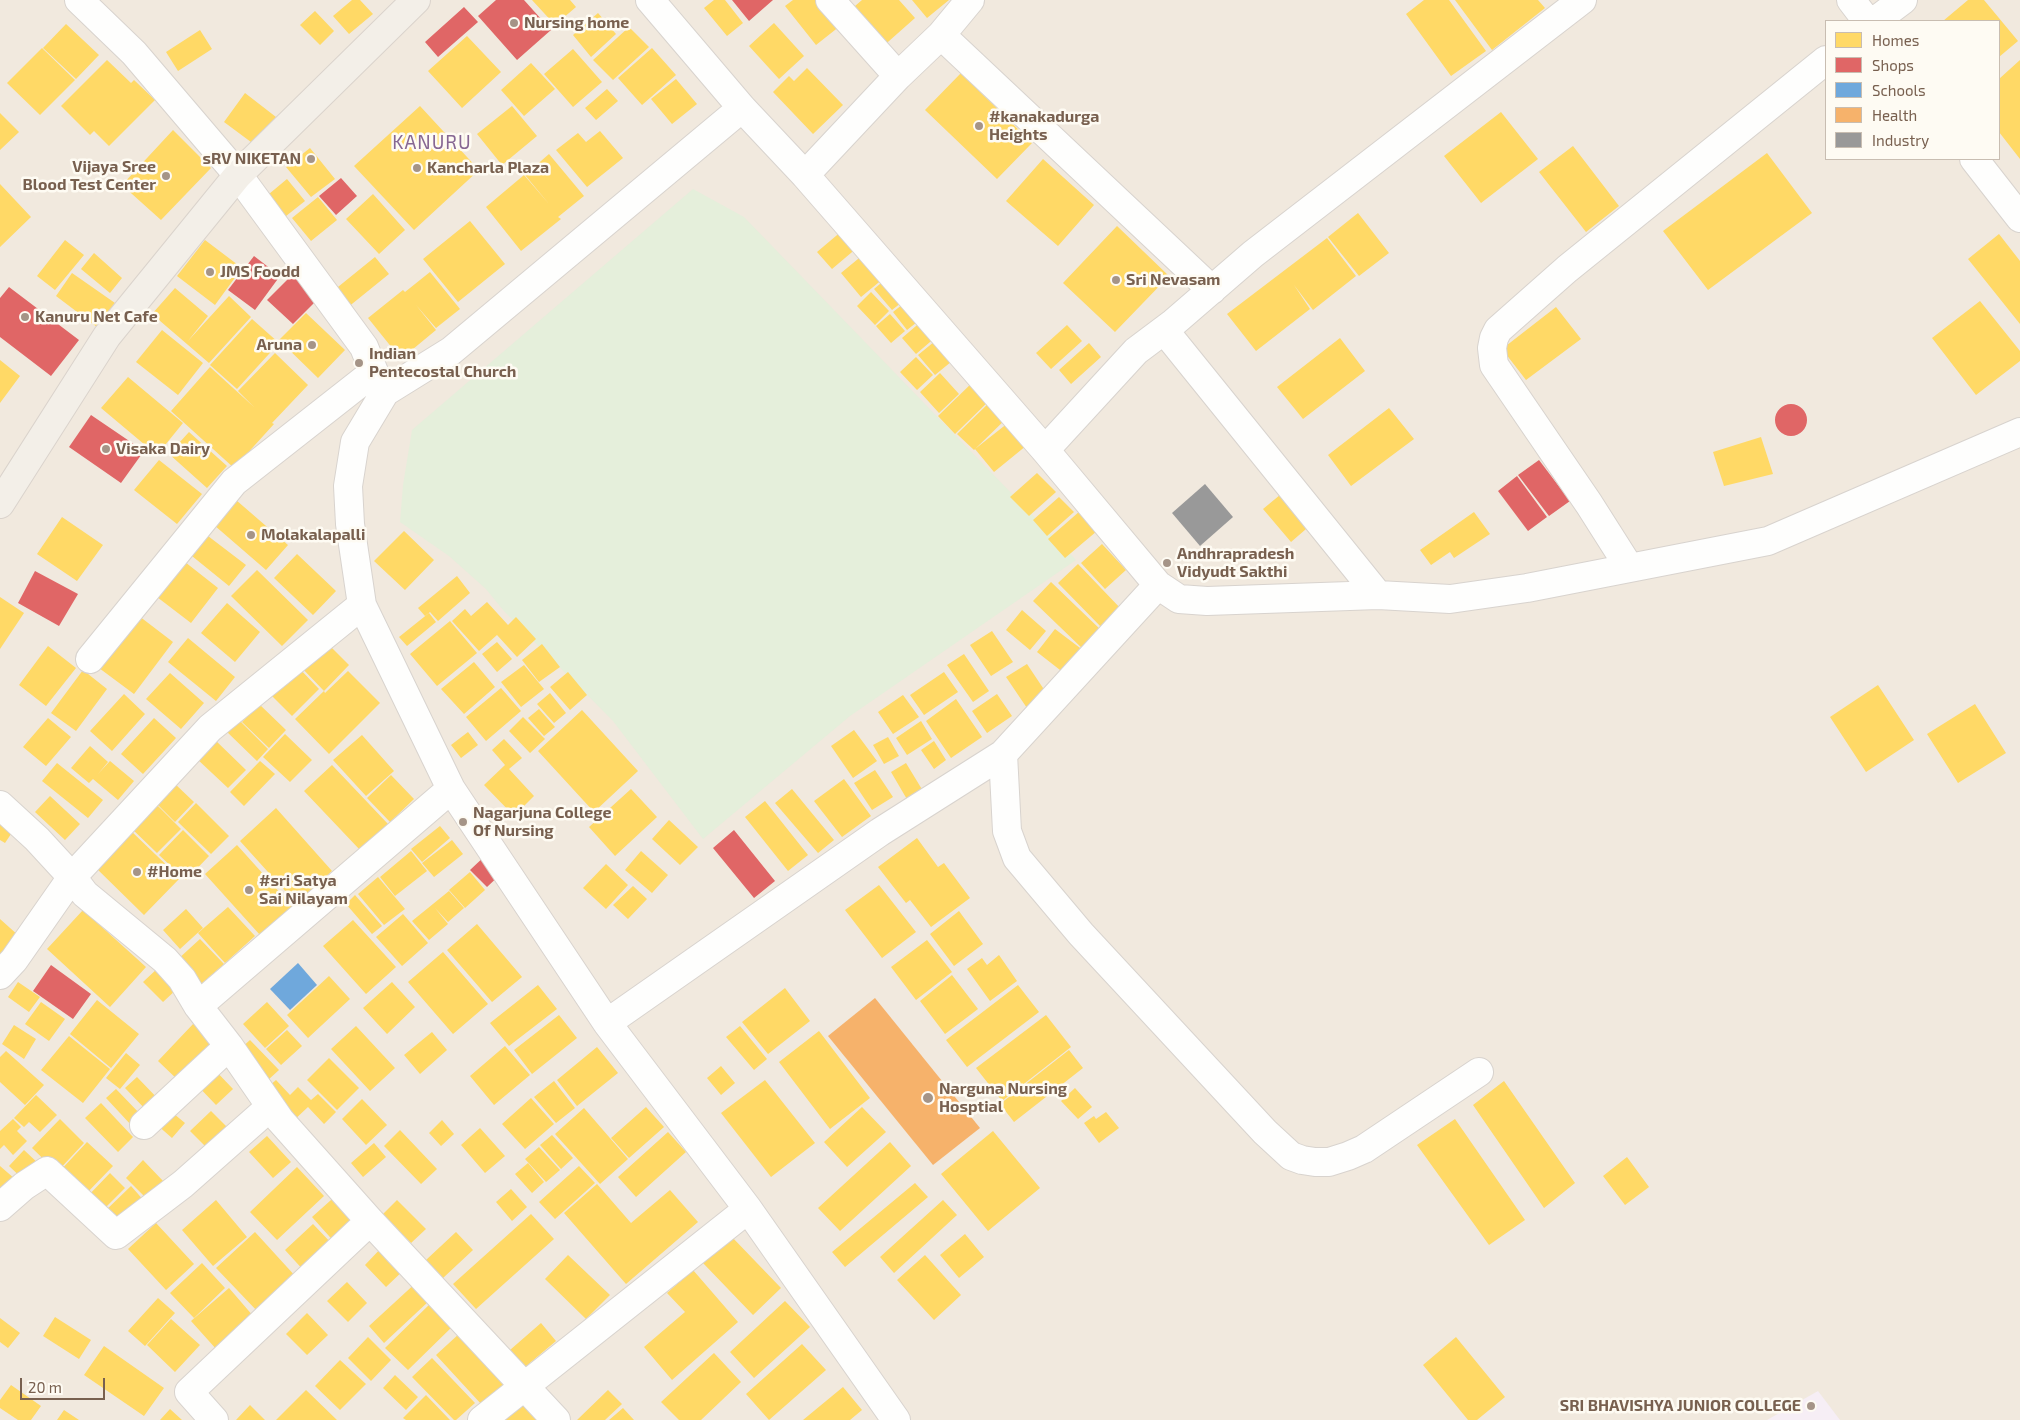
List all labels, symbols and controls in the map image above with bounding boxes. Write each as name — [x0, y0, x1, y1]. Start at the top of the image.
place label: Nursing home — [524, 13, 629, 33]
marker: Nursing home — [508, 17, 520, 29]
legend — [1825, 20, 2000, 160]
text: Homes — [1872, 31, 1919, 49]
text: Shops — [1872, 56, 1914, 74]
text: Schools — [1872, 81, 1926, 99]
text: Health — [1872, 106, 1917, 124]
place label: #kanakadurga Heights — [989, 107, 1099, 145]
marker: #kanakadurga Heights — [973, 120, 985, 132]
text: Industry — [1872, 131, 1929, 149]
district label: KANURU — [392, 132, 472, 154]
place label: sRV NIKETAN — [202, 149, 301, 169]
marker: sRV NIKETAN — [305, 153, 317, 165]
place label: Vijaya Sree Blood Test Center — [23, 157, 156, 195]
place label: Kancharla Plaza — [427, 158, 549, 178]
marker: Kancharla Plaza — [411, 162, 423, 174]
marker: Vijaya Sree Blood Test Center — [160, 170, 172, 182]
place label: JMS Foodd — [220, 262, 300, 282]
marker: JMS Foodd — [204, 266, 216, 278]
place label: Sri Nevasam — [1126, 270, 1220, 290]
marker: Sri Nevasam — [1110, 274, 1122, 286]
place label: Kanuru Net Cafe — [35, 307, 158, 327]
marker: Kanuru Net Cafe — [19, 311, 31, 323]
place label: Aruna — [256, 335, 302, 355]
marker: Aruna — [306, 339, 318, 351]
place label: Indian Pentecostal Church — [369, 344, 516, 382]
marker: Indian Pentecostal Church — [353, 357, 365, 369]
place label: Visaka Dairy — [116, 439, 210, 459]
marker: Visaka Dairy — [100, 443, 112, 455]
place label: Molakalapalli — [261, 525, 366, 545]
marker: Molakalapalli — [245, 529, 257, 541]
place label: Andhrapradesh Vidyudt Sakthi — [1177, 544, 1294, 582]
marker: Andhrapradesh Vidyudt Sakthi — [1161, 557, 1173, 569]
place label: Nagarjuna College Of Nursing — [473, 803, 612, 841]
marker: Nagarjuna College Of Nursing — [457, 816, 469, 828]
place label: #Home — [147, 862, 202, 882]
marker: #Home — [131, 866, 143, 878]
place label: #sri Satya Sai Nilayam — [259, 871, 348, 909]
marker: #sri Satya Sai Nilayam — [243, 884, 255, 896]
place label: Narguna Nursing Hosptial — [939, 1079, 1067, 1117]
marker: Narguna Nursing Hosptial — [921, 1091, 935, 1105]
scale bar — [22, 1368, 108, 1400]
text: 20 m — [28, 1378, 62, 1396]
place label: SRI BHAVISHYA JUNIOR COLLEGE — [1560, 1396, 1801, 1416]
marker: SRI BHAVISHYA JUNIOR COLLEGE — [1805, 1400, 1817, 1412]

